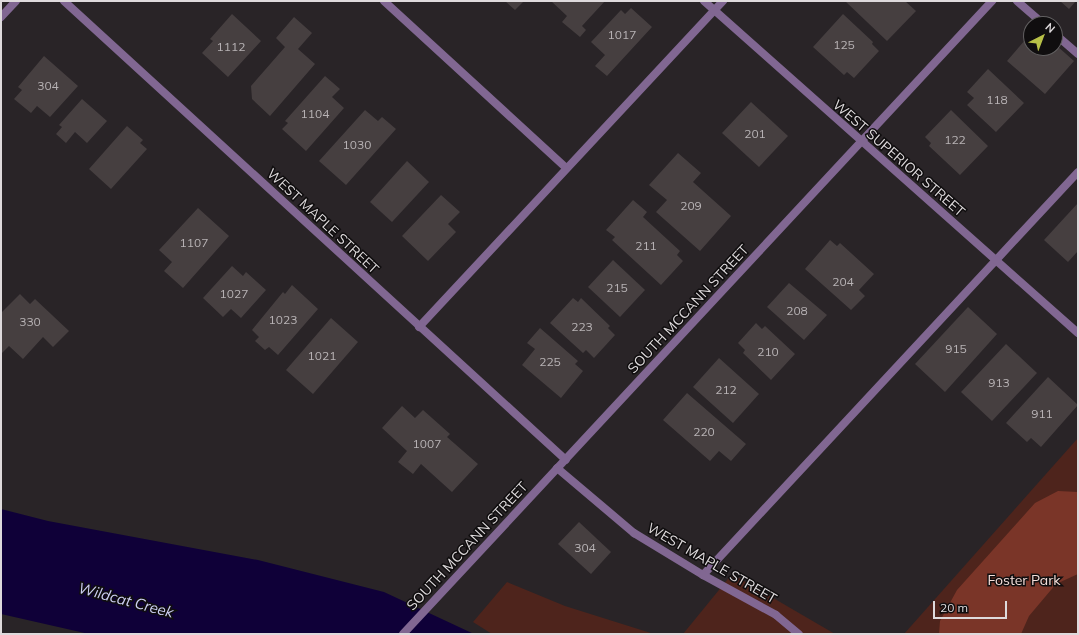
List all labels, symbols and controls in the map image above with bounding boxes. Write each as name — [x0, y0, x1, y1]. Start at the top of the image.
north arrow — [1023, 16, 1063, 56]
text: N — [1043, 20, 1058, 36]
house number: 1017 — [608, 28, 636, 42]
house number: 125 — [833, 38, 855, 52]
house number: 1112 — [217, 40, 245, 54]
house number: 304 — [37, 79, 59, 93]
house number: 118 — [986, 93, 1008, 107]
street label: WEST SUPERIOR STREET — [830, 96, 968, 220]
house number: 1104 — [301, 107, 329, 121]
house number: 201 — [744, 127, 766, 141]
house number: 122 — [944, 133, 966, 147]
house number: 1030 — [343, 138, 371, 152]
street label: WEST MAPLE STREET — [264, 165, 382, 277]
house number: 209 — [680, 199, 702, 213]
house number: 1107 — [180, 236, 208, 250]
house number: 211 — [635, 239, 657, 253]
street label: SOUTH MCCANN STREET — [624, 241, 752, 377]
house number: 204 — [832, 275, 854, 289]
house number: 215 — [606, 281, 628, 295]
house number: 1027 — [220, 287, 248, 301]
house number: 208 — [786, 304, 808, 318]
house number: 1023 — [269, 313, 297, 327]
house number: 330 — [19, 315, 41, 329]
house number: 223 — [571, 320, 593, 334]
house number: 915 — [945, 342, 967, 356]
house number: 210 — [757, 345, 779, 359]
house number: 1021 — [308, 349, 336, 363]
house number: 225 — [539, 355, 561, 369]
house number: 913 — [988, 376, 1010, 390]
house number: 212 — [715, 383, 737, 397]
house number: 911 — [1031, 407, 1053, 421]
house number: 220 — [693, 425, 715, 439]
house number: 1007 — [413, 437, 441, 451]
street label: SOUTH MCCANN STREET — [403, 478, 531, 614]
street label: WEST MAPLE STREET — [644, 519, 780, 607]
house number: 304 — [574, 541, 596, 555]
park label: Foster Park — [987, 572, 1061, 588]
water label: Wildcat Creek — [76, 579, 176, 621]
scale bar — [935, 593, 1009, 619]
text: 20 m — [940, 600, 968, 615]

